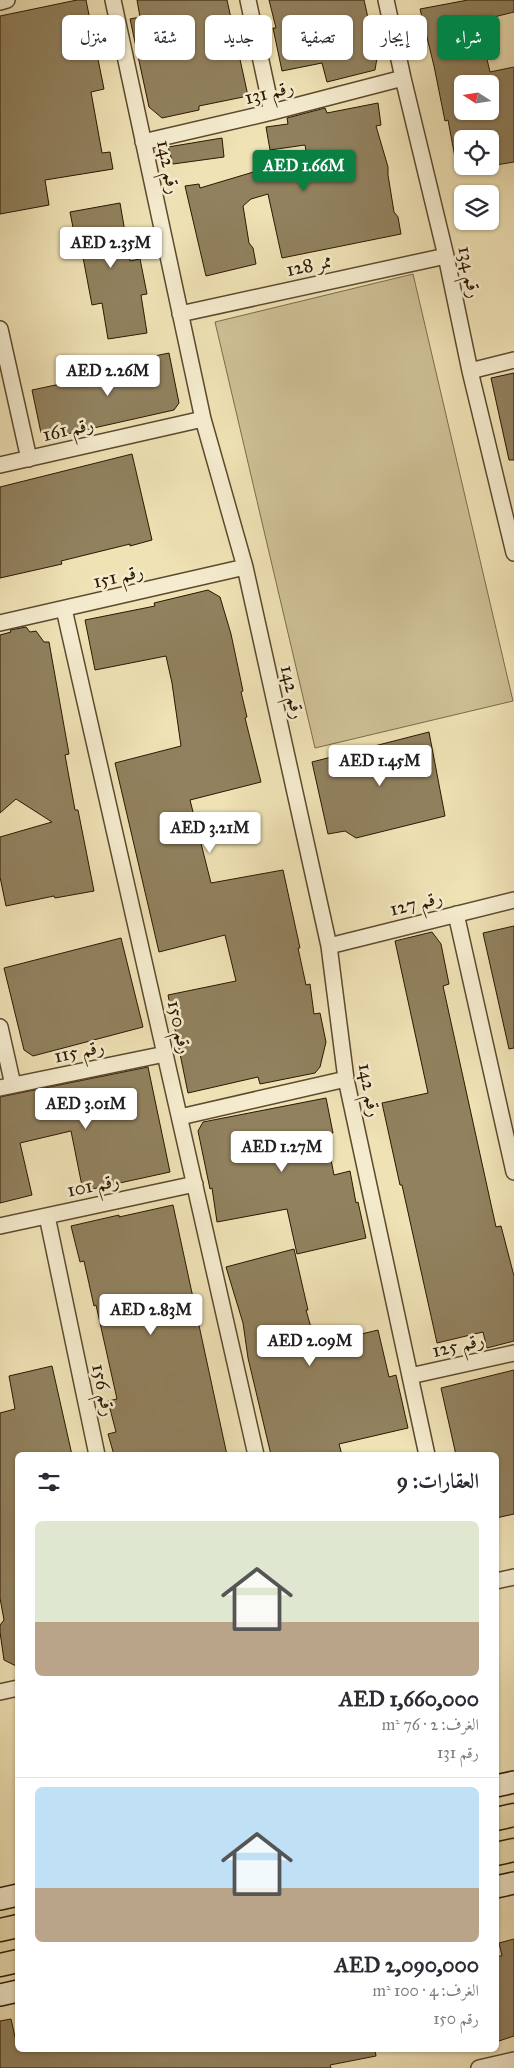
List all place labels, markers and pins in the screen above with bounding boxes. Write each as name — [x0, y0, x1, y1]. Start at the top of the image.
pin: AED 1.66M — [247, 150, 361, 192]
pin: AED 2.35M — [54, 226, 168, 269]
pin: AED 2.26M — [51, 354, 165, 397]
pin: AED 1.45M — [323, 744, 437, 787]
pin: AED 3.21M — [153, 812, 267, 854]
pin: AED 3.01M — [29, 1088, 143, 1130]
pin: AED 1.27M — [225, 1130, 339, 1173]
pin: AED 2.83M — [94, 1294, 208, 1336]
pin: AED 2.09M — [253, 1324, 367, 1367]

